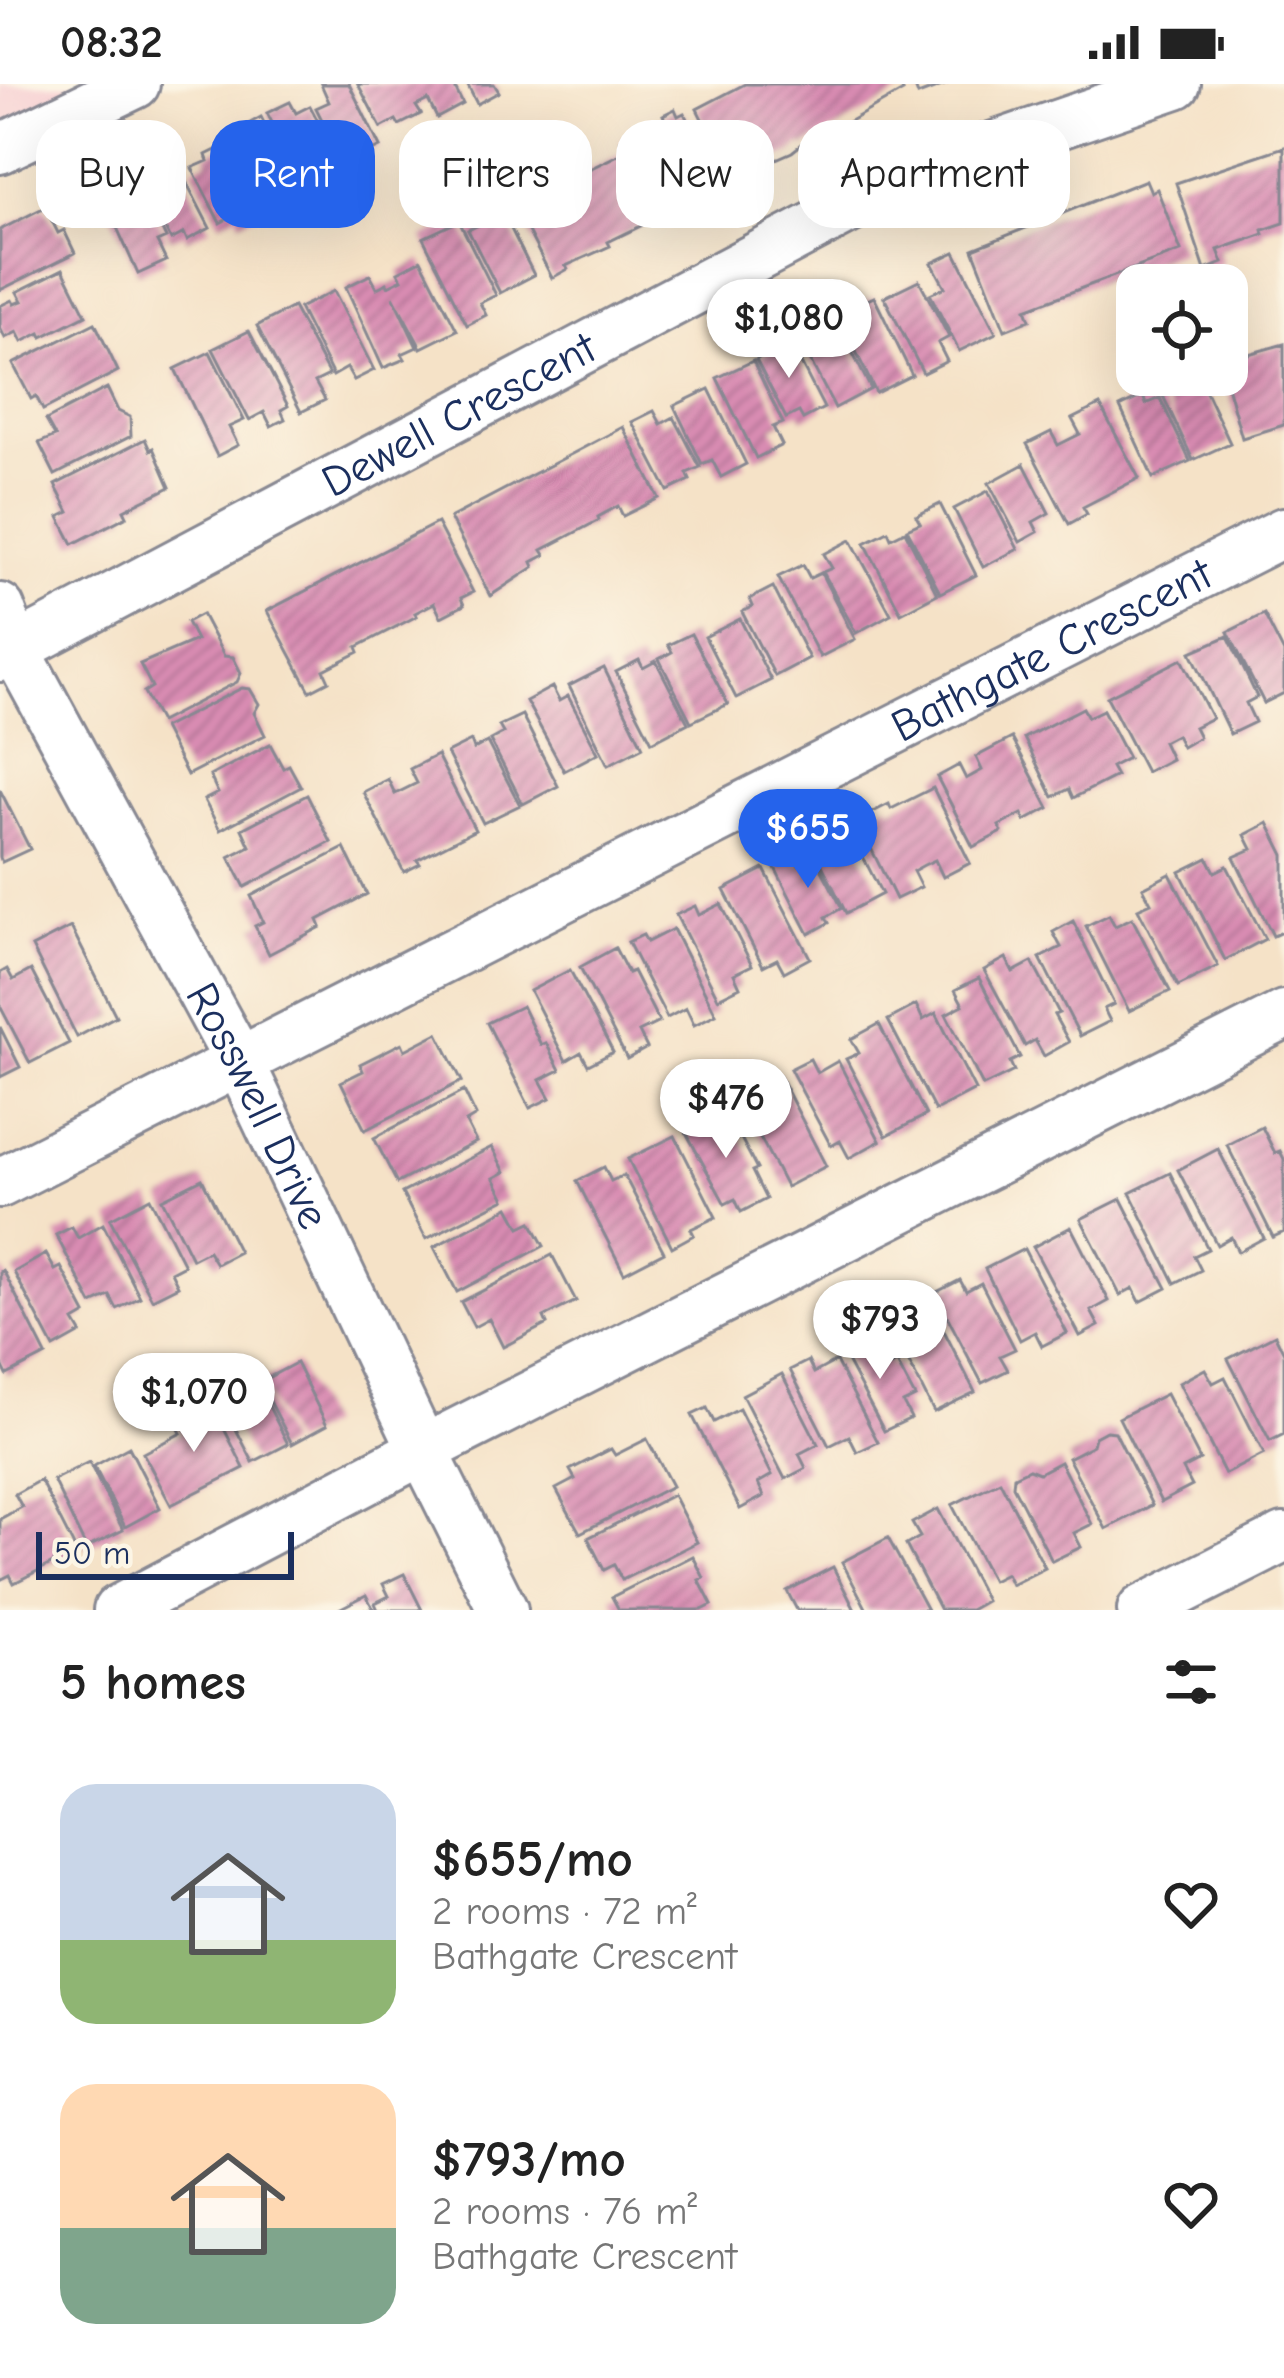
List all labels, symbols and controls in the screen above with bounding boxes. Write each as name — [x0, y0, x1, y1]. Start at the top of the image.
text: 08:32 — [60, 16, 163, 68]
chip: Buy — [36, 120, 186, 228]
chip: Rent — [210, 120, 375, 228]
chip: Filters — [399, 120, 592, 228]
chip: New — [616, 120, 774, 228]
chip: Apartment — [798, 120, 1070, 228]
map controls — [1116, 264, 1248, 396]
button: locate — [1116, 264, 1248, 396]
pin: $1,080 — [691, 279, 887, 381]
text: $1,080 — [734, 295, 844, 340]
street label: Dewell Crescent — [313, 320, 606, 508]
street label: Bathgate Crescent — [883, 547, 1221, 753]
pin: $655 — [737, 789, 879, 891]
text: $655 — [765, 805, 851, 850]
street label: Rosswell Drive — [175, 974, 340, 1237]
pin: $476 — [655, 1059, 797, 1161]
text: $476 — [687, 1075, 765, 1120]
pin: $793 — [809, 1280, 951, 1382]
text: $793 — [840, 1296, 920, 1341]
pin: $1,070 — [96, 1353, 292, 1455]
text: $1,070 — [140, 1369, 248, 1414]
scale bar — [36, 1526, 294, 1579]
text: 50 m — [54, 1534, 130, 1572]
icon: filters — [1158, 1649, 1224, 1715]
text: 5 homes — [60, 1653, 246, 1712]
text: $655/mo — [432, 1830, 633, 1889]
icon: home — [156, 1832, 300, 1976]
icon: heart — [1158, 1871, 1224, 1937]
text: 2 rooms · 72 m² — [432, 1889, 697, 1934]
text: Bathgate Crescent — [432, 1934, 737, 1979]
text: $793/mo — [432, 2130, 626, 2189]
icon: home — [156, 2132, 300, 2276]
icon: heart — [1158, 2171, 1224, 2237]
text: 2 rooms · 76 m² — [432, 2189, 697, 2234]
text: Bathgate Crescent — [432, 2234, 737, 2279]

